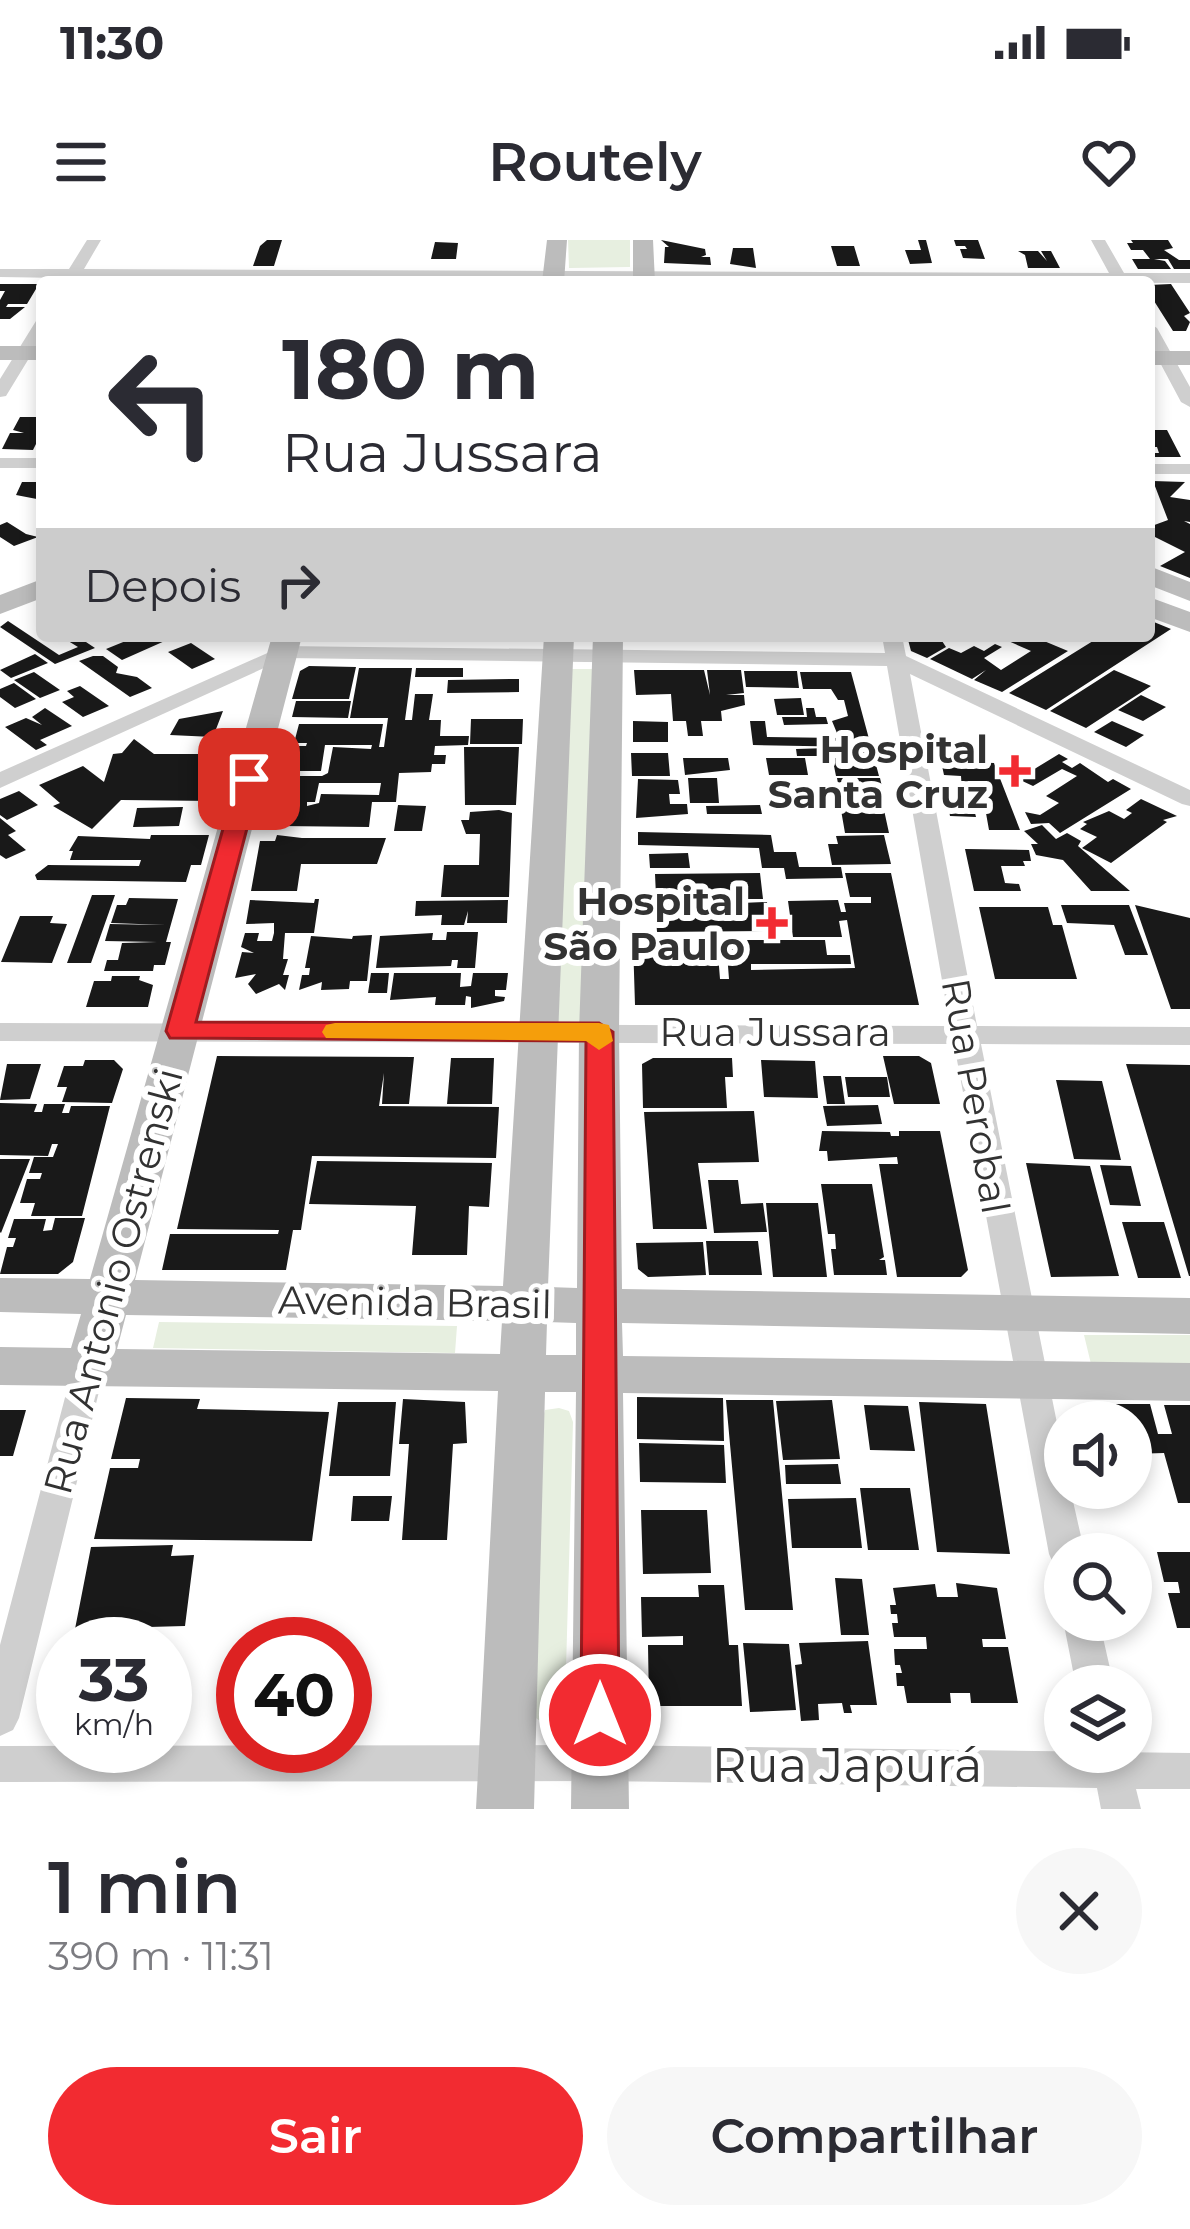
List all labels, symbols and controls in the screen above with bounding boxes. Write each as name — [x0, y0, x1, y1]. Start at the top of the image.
text: 11:30 — [60, 15, 164, 70]
icon: menu — [48, 129, 114, 195]
text: Routely — [488, 129, 702, 195]
icon: heart — [1076, 129, 1142, 195]
text: 180 m — [282, 318, 539, 420]
icon: left — [84, 324, 240, 480]
text: Rua Jussara — [282, 420, 603, 486]
icon: right — [265, 552, 331, 618]
text: Depois — [84, 558, 241, 613]
place label: Hospital Santa Cruz — [768, 725, 988, 818]
pin — [198, 728, 300, 830]
icon: arrive — [216, 746, 282, 812]
marker: Hospital Santa Cruz — [999, 755, 1031, 787]
place label: Hospital São Paulo — [543, 877, 745, 970]
marker: Hospital São Paulo — [756, 907, 788, 939]
street label: Rua Perobal — [932, 975, 1020, 1217]
street label: Rua Jussara — [659, 1008, 891, 1056]
street label: Rua Antonio Ostrenski — [33, 1063, 193, 1499]
street label: Avenida Brasil — [278, 1276, 552, 1328]
map controls — [1044, 1401, 1152, 1773]
button: sound — [1044, 1401, 1152, 1509]
button: search — [1044, 1533, 1152, 1641]
speed limit sign: 40 — [216, 1617, 372, 1773]
text: 33 — [79, 1643, 149, 1716]
position arrow — [537, 1652, 663, 1778]
button: layers — [1044, 1665, 1152, 1773]
text: km/h — [74, 1706, 154, 1743]
street label: Rua Japurá — [712, 1736, 982, 1794]
text: 1 min — [48, 1843, 241, 1931]
button: close — [1016, 1848, 1142, 1974]
text: 390 m · 11:31 — [48, 1932, 274, 1980]
button: Sair — [48, 2067, 583, 2205]
button: Compartilhar — [607, 2067, 1142, 2205]

